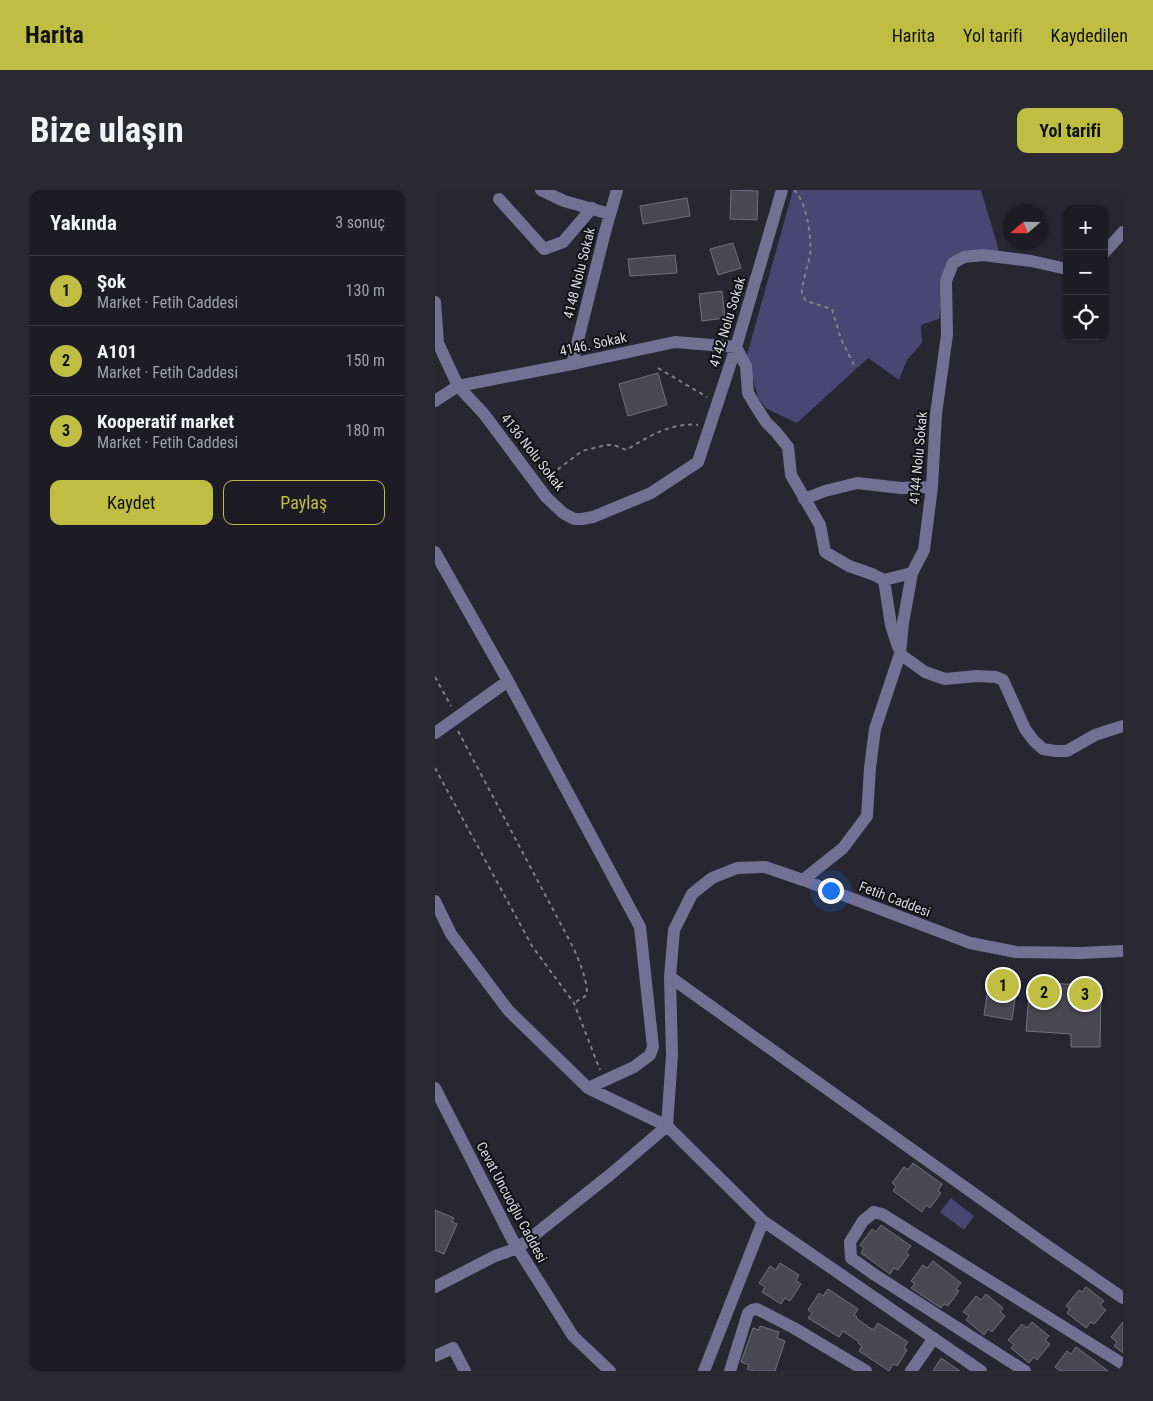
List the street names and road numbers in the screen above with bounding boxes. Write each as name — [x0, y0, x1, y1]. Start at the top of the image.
street label: 4148 Nolu Sokak — [560, 225, 598, 320]
street label: 4142 Nolu Sokak — [706, 274, 748, 369]
street label: 4146. Sokak — [558, 329, 629, 359]
street label: 4136 Nolu Sokak — [498, 410, 568, 494]
street label: 4144 Nolu Sokak — [906, 410, 930, 505]
street label: Fetih Caddesi — [857, 878, 933, 920]
street label: Cevat Uncuoğlu Caddesi — [473, 1139, 551, 1265]

